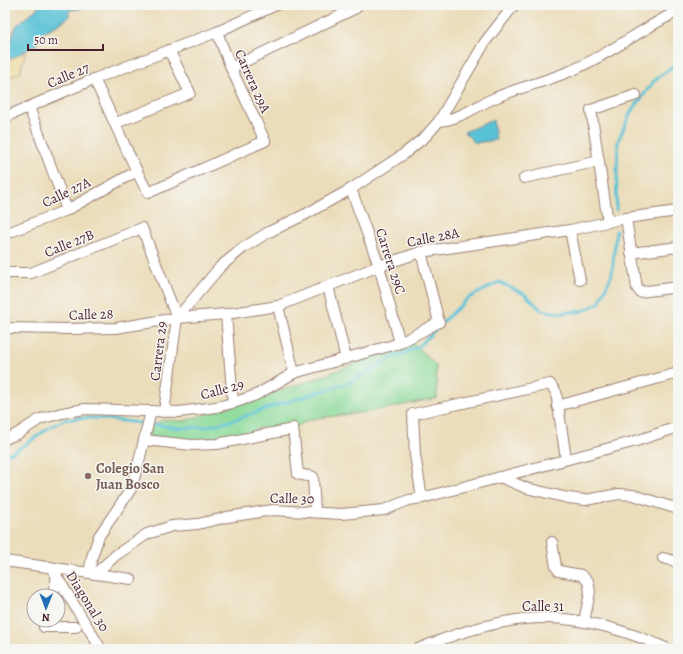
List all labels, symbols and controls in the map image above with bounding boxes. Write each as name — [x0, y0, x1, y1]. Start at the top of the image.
scale bar — [28, 26, 103, 52]
text: 50 m — [34, 32, 58, 48]
street label: Carrera 29A — [230, 46, 275, 117]
street label: Calle 27 — [44, 58, 92, 93]
street label: Calle 27A — [39, 172, 94, 212]
street label: Calle 28A — [405, 223, 462, 252]
street label: Calle 27B — [41, 225, 97, 262]
street label: Carrera 29C — [371, 226, 410, 297]
street label: Calle 28 — [68, 304, 114, 325]
street label: Carrera 29 — [145, 320, 172, 382]
street label: Calle 29 — [198, 375, 246, 404]
place label: Colegio San Juan Bosco — [96, 459, 165, 494]
marker: Colegio San Juan Bosco — [83, 471, 93, 481]
street label: Calle 30 — [270, 489, 314, 508]
street label: Diagonal 30 — [62, 567, 114, 635]
north arrow — [26, 588, 66, 628]
street label: Calle 31 — [522, 597, 564, 616]
text: N — [42, 610, 50, 625]

